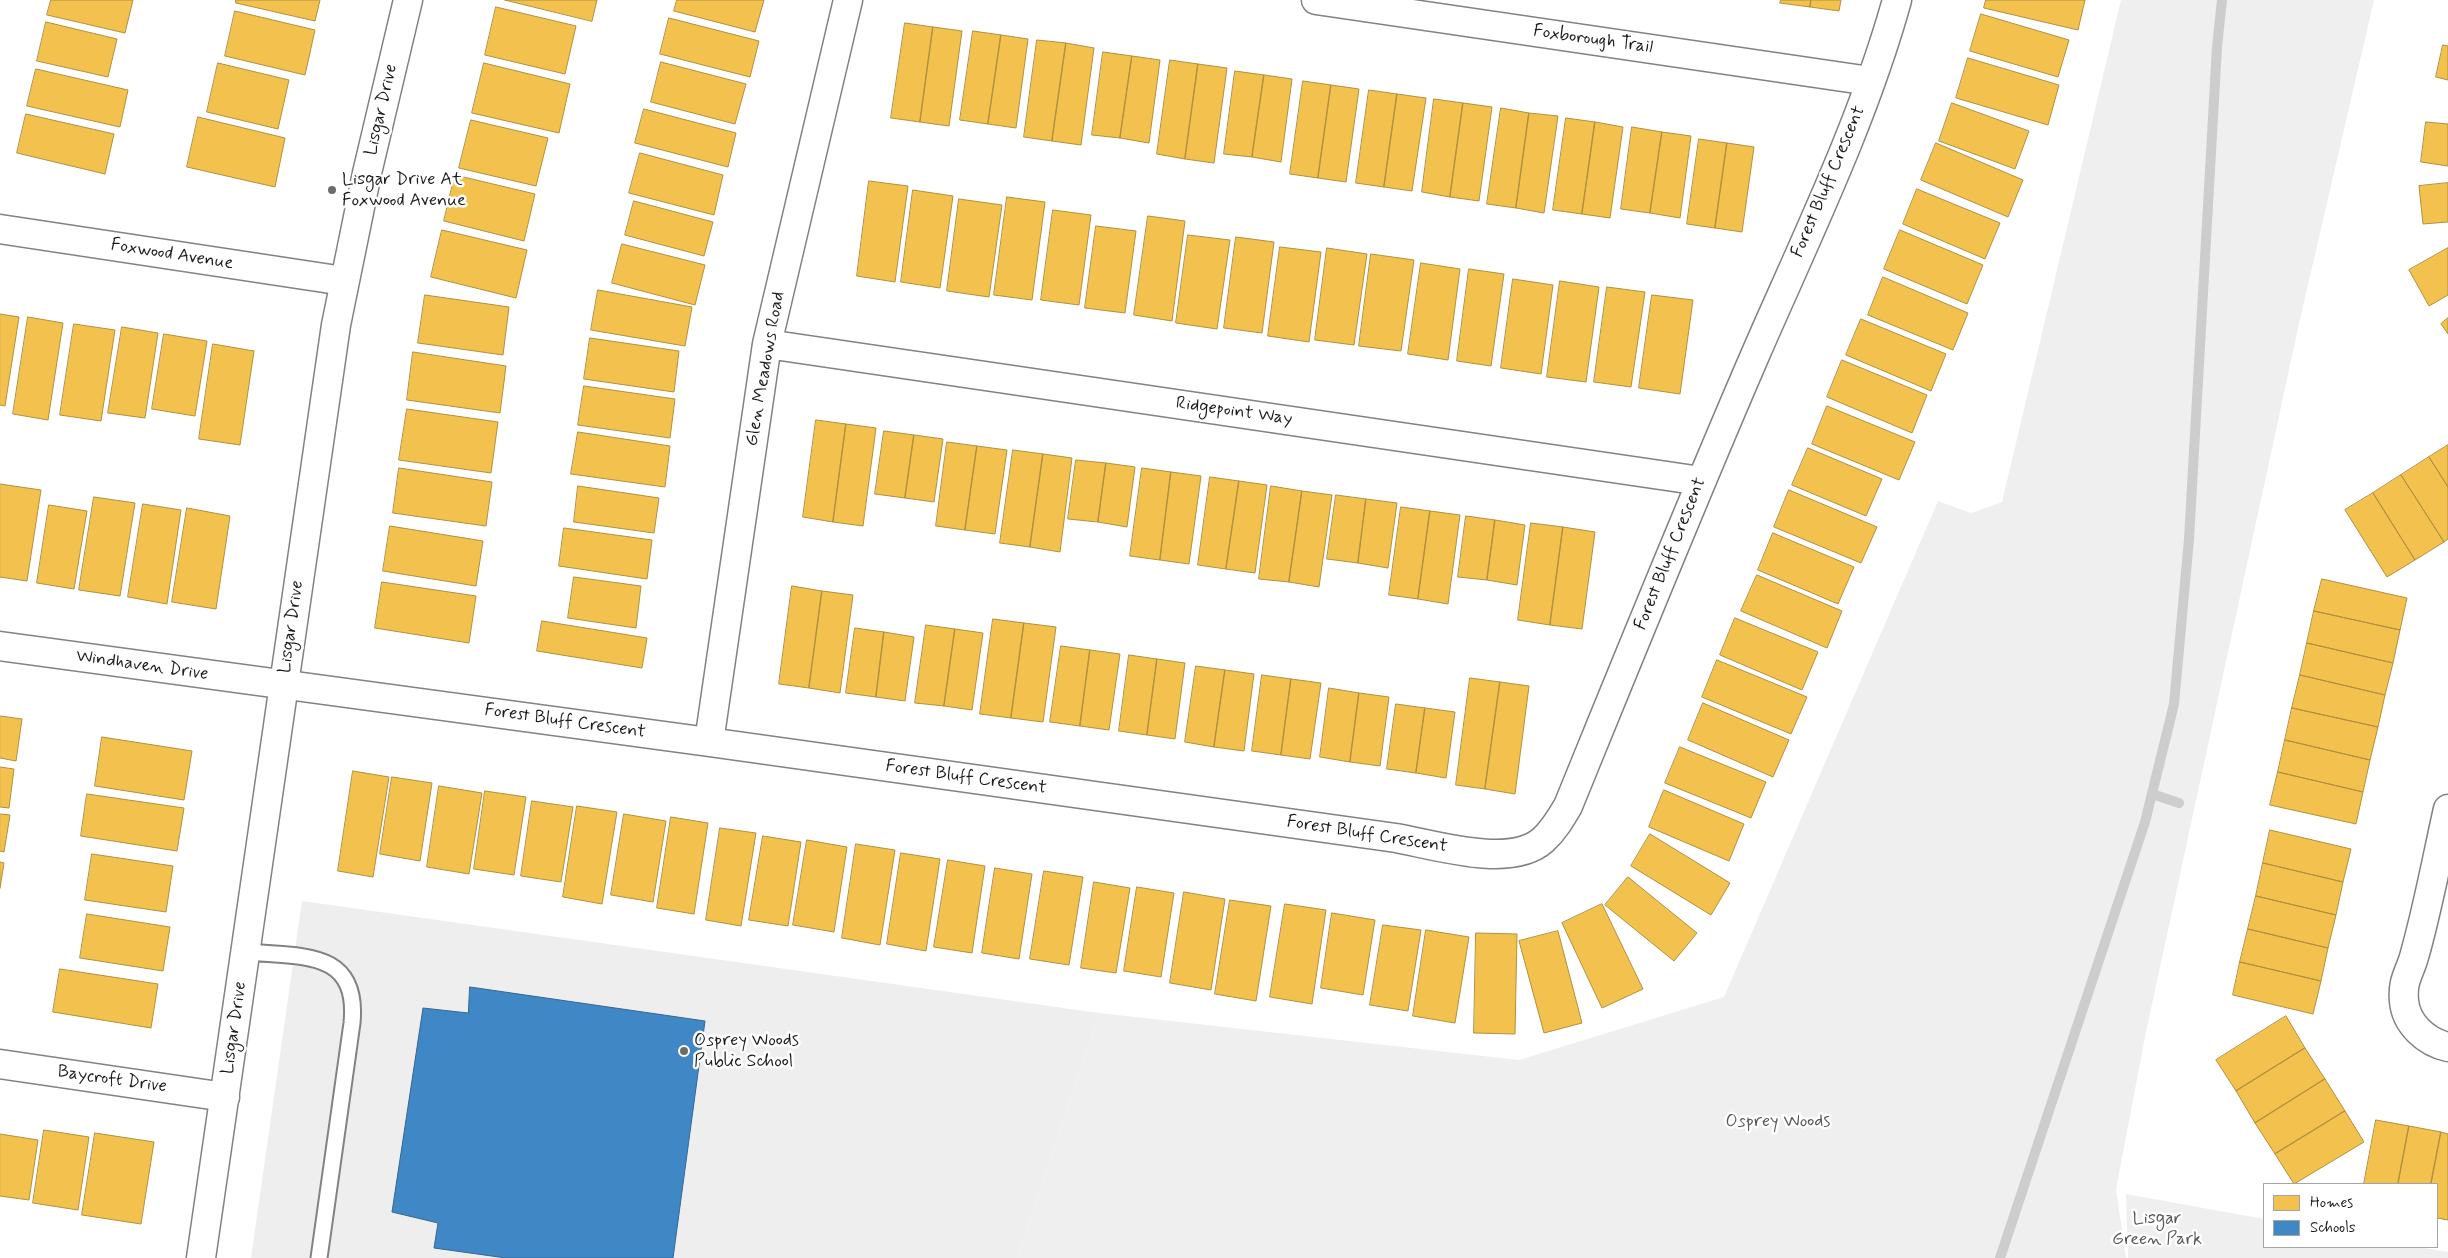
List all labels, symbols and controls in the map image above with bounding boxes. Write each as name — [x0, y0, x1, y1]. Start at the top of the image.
street label: Foxborough Trail — [1532, 21, 1654, 59]
street label: Lisgar Drive — [361, 62, 403, 158]
street label: Forest Bluff Crescent — [1787, 103, 1871, 261]
place label: Lisgar Drive At Foxwood Avenue — [342, 169, 466, 212]
marker: Lisgar Drive At Foxwood Avenue — [326, 184, 338, 196]
street label: Foxwood Avenue — [109, 235, 235, 275]
street label: Glen Meadows Road — [742, 290, 790, 448]
street label: Ridgepoint Way — [1174, 393, 1294, 431]
street label: Forest Bluff Crescent — [1631, 475, 1711, 633]
street label: Lisgar Drive — [275, 579, 309, 675]
street label: Windhaven Drive — [74, 646, 210, 686]
street label: Forest Bluff Crescent — [483, 700, 647, 744]
street label: Forest Bluff Crescent — [884, 756, 1048, 800]
street label: Forest Bluff Crescent — [1285, 812, 1449, 858]
street label: Lisgar Drive — [218, 980, 252, 1076]
place label: Osprey Woods Public School — [694, 1030, 799, 1072]
marker: Osprey Woods Public School — [678, 1045, 690, 1057]
street label: Baycroft Drive — [56, 1062, 168, 1098]
park label: Osprey Woods — [1726, 1111, 1830, 1133]
legend — [2263, 1183, 2438, 1248]
text: Homes — [2310, 1193, 2353, 1213]
park label: Lisgar Green Park — [2112, 1208, 2202, 1250]
text: Schools — [2310, 1218, 2356, 1238]

